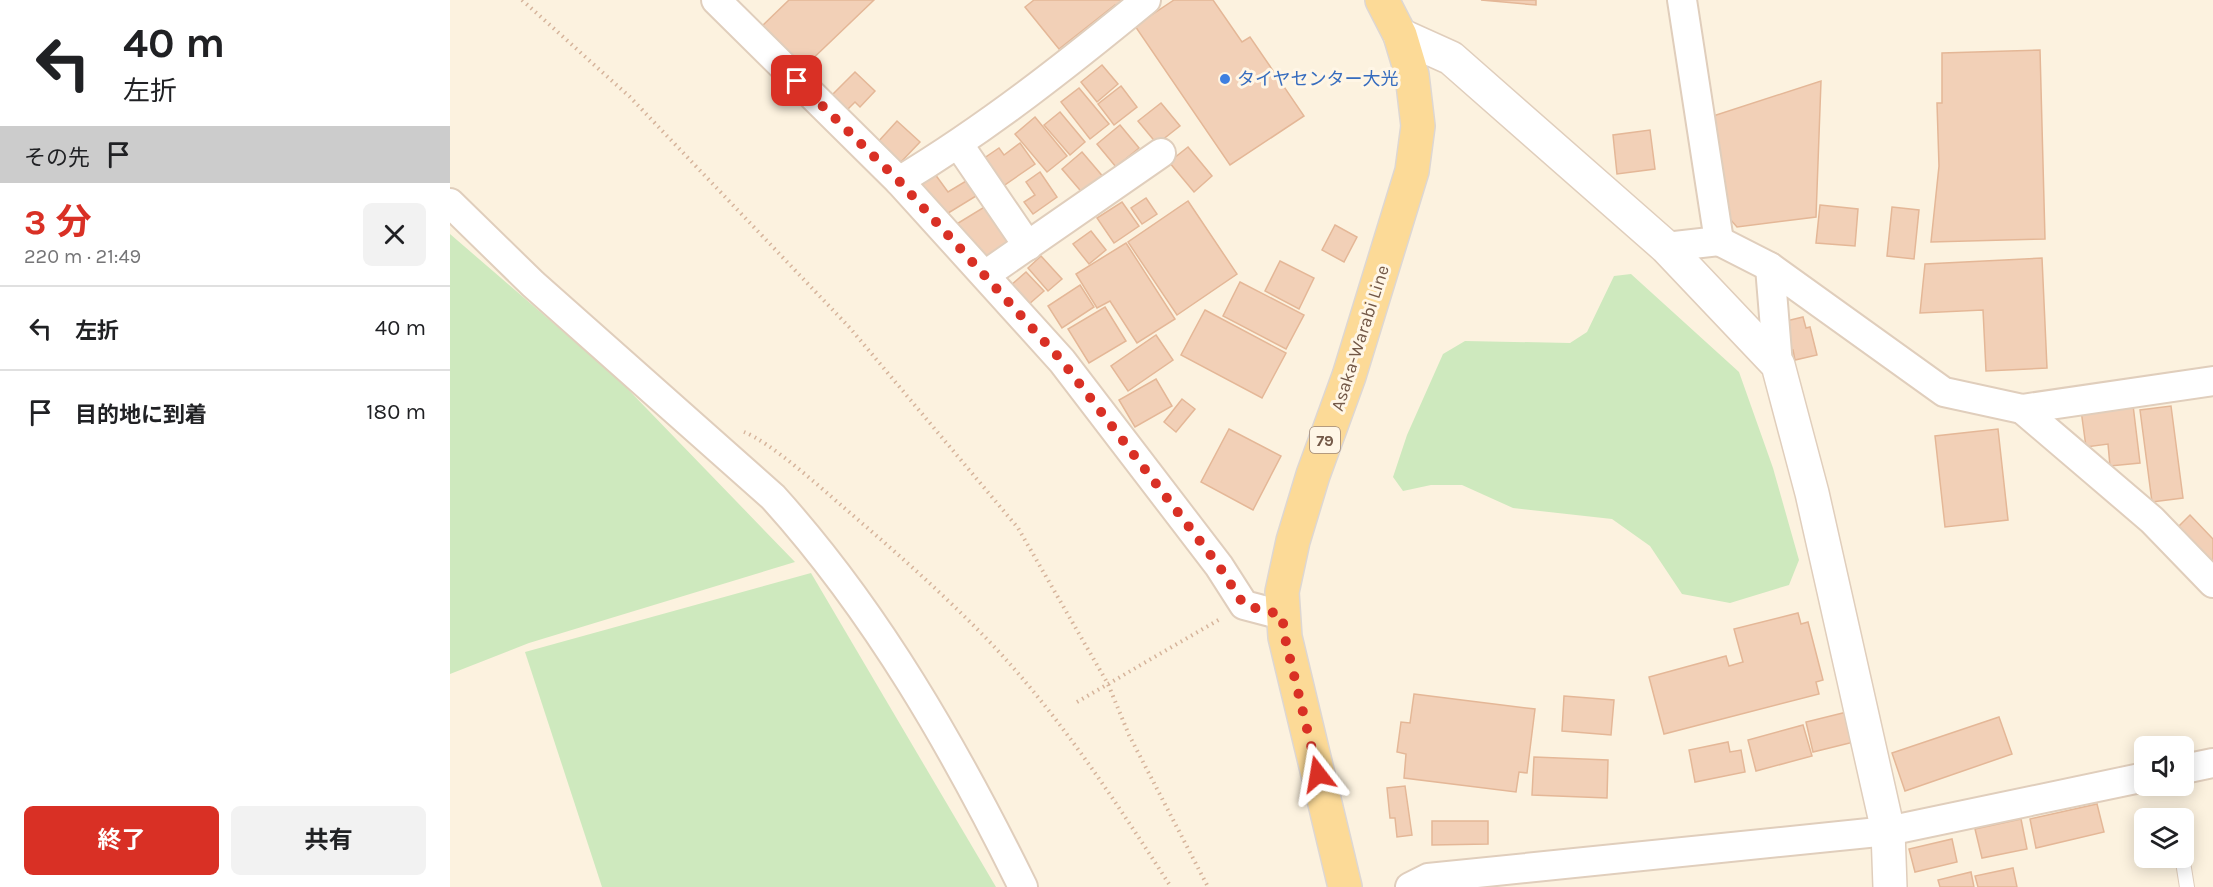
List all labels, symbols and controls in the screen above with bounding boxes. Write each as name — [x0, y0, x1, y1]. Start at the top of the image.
text: 40 m — [123, 18, 225, 68]
icon: left — [24, 24, 102, 102]
pin — [771, 55, 822, 106]
icon: arrive — [780, 64, 813, 97]
place label: タイヤセンター大光 — [1237, 68, 1398, 90]
marker: タイヤセンター大光 — [1218, 72, 1232, 86]
text: 左折 — [123, 75, 177, 107]
icon: arrive — [102, 138, 135, 171]
text: その先 — [24, 145, 90, 171]
text: 3 分 — [24, 201, 92, 243]
button: close — [363, 203, 426, 266]
text: 220 m · 21:49 — [24, 245, 141, 268]
street label: Asaka-Warabi Line — [1326, 262, 1394, 414]
icon: left — [24, 312, 57, 345]
text: 40 m — [375, 315, 426, 341]
text: 左折 — [75, 318, 119, 344]
icon: arrive — [24, 396, 57, 429]
text: 180 m — [366, 399, 426, 425]
text: 目的地に到着 — [75, 402, 207, 428]
road number: 79 — [1310, 427, 1340, 453]
map controls — [2134, 736, 2194, 868]
button: sound — [2134, 736, 2194, 796]
position arrow — [1286, 742, 1350, 806]
button: 終了 — [24, 806, 219, 875]
button: 共有 — [231, 806, 426, 875]
button: layers — [2134, 808, 2194, 868]

